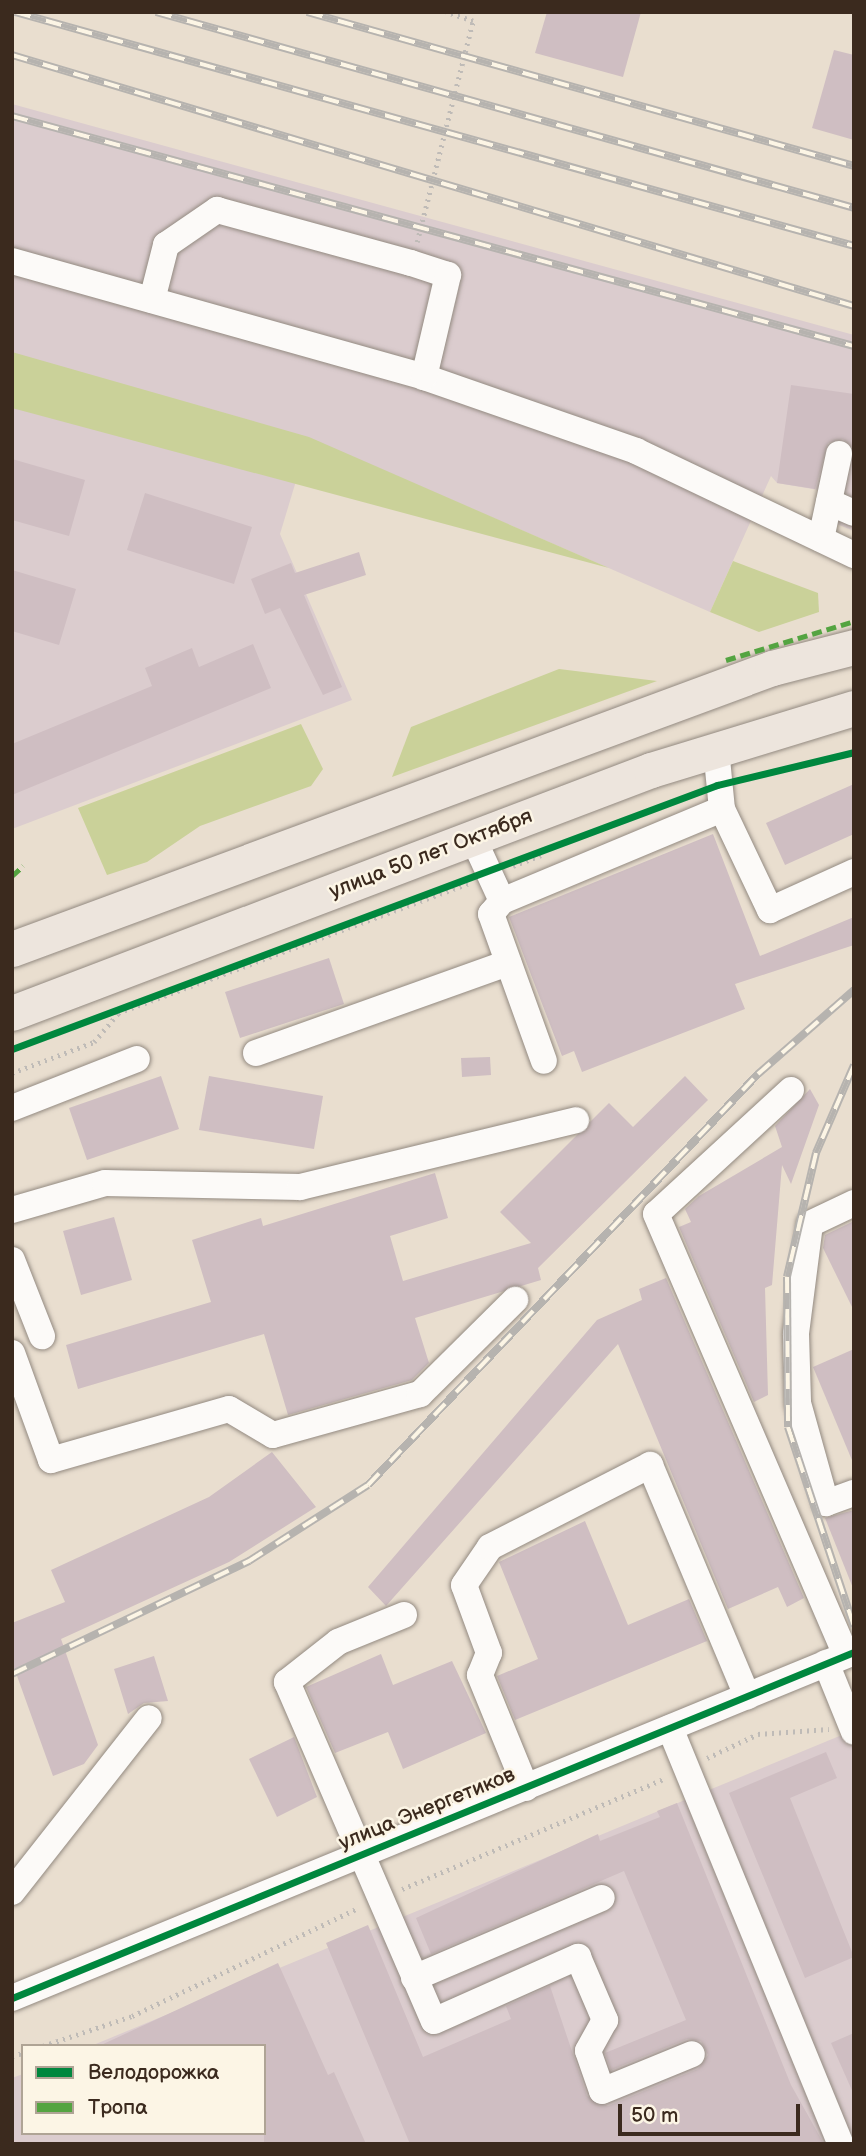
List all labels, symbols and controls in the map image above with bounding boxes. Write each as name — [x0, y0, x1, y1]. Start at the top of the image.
street label: улица 50 лет Октября — [326, 804, 536, 904]
street label: улица Энергетиков — [335, 1762, 519, 1856]
legend — [21, 2044, 266, 2135]
text: Велодорожка — [88, 2060, 219, 2085]
scale bar — [621, 2090, 803, 2134]
text: Тропа — [88, 2095, 148, 2120]
text: 50 m — [631, 2103, 678, 2128]

